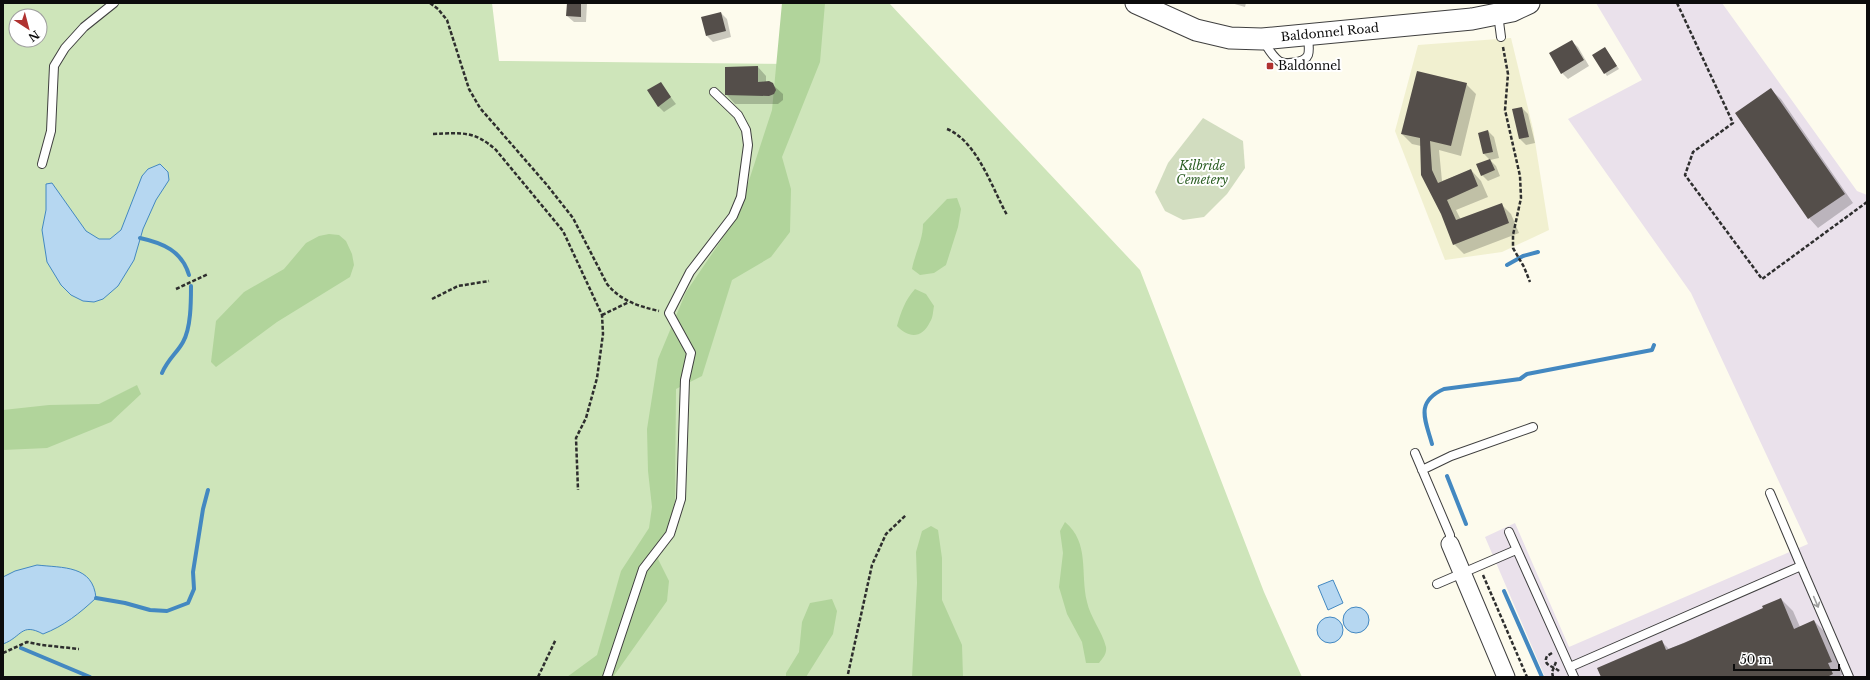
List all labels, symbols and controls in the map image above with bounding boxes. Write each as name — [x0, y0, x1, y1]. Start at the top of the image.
north arrow — [8, 8, 48, 48]
street label: Baldonnel Road — [1280, 20, 1380, 44]
text: N — [25, 27, 42, 45]
place label: Baldonnel — [1278, 58, 1341, 73]
marker: Baldonnel — [1265, 61, 1275, 71]
park label: Kilbride Cemetery — [1176, 158, 1229, 187]
one-way arrow — [1813, 595, 1820, 607]
scale bar — [1734, 646, 1839, 672]
text: 50 m — [1740, 652, 1772, 667]

